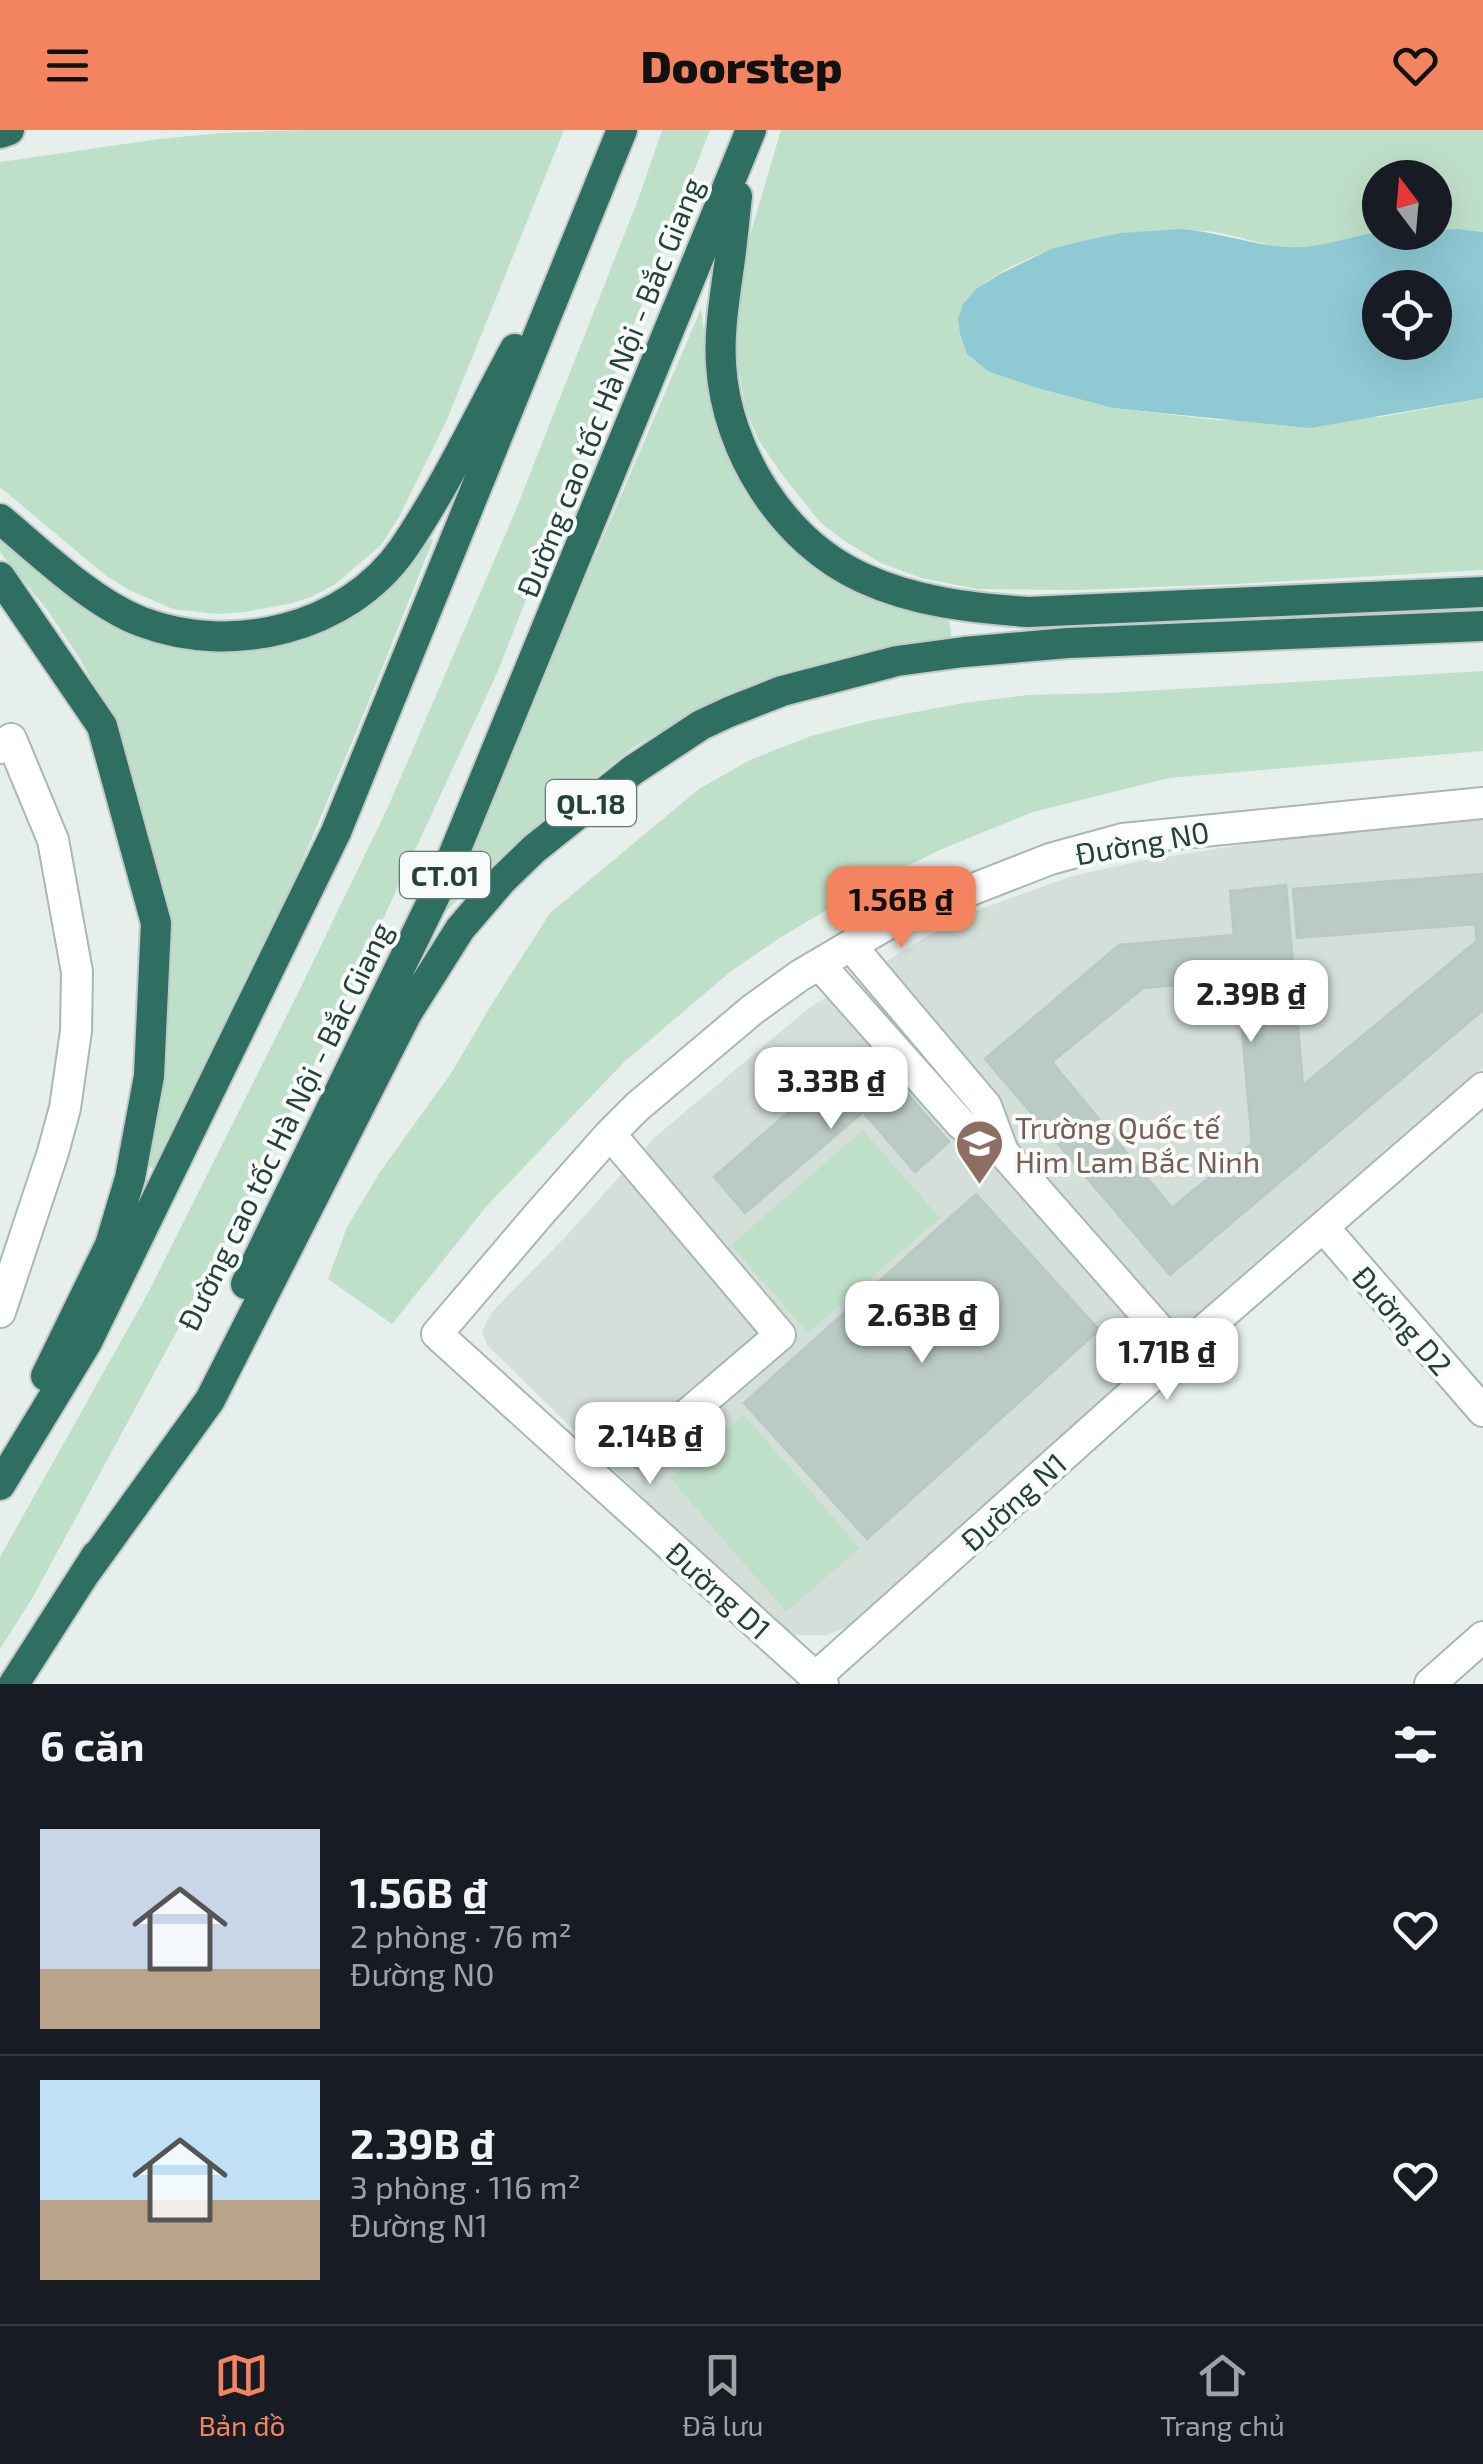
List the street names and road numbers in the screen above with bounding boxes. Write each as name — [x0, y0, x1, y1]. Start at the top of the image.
street label: Đường cao tốc Hà Nội - Bắc Giang — [508, 172, 710, 602]
road number: QL.18 — [546, 780, 636, 826]
street label: Đường N0 — [1072, 813, 1212, 871]
road number: CT.01 — [400, 852, 490, 898]
street label: Đường cao tốc Hà Nội - Bắc Giang — [169, 916, 399, 1336]
street label: Đường D2 — [1346, 1258, 1460, 1382]
street label: Đường N1 — [953, 1444, 1073, 1558]
street label: Đường D1 — [659, 1534, 779, 1646]

